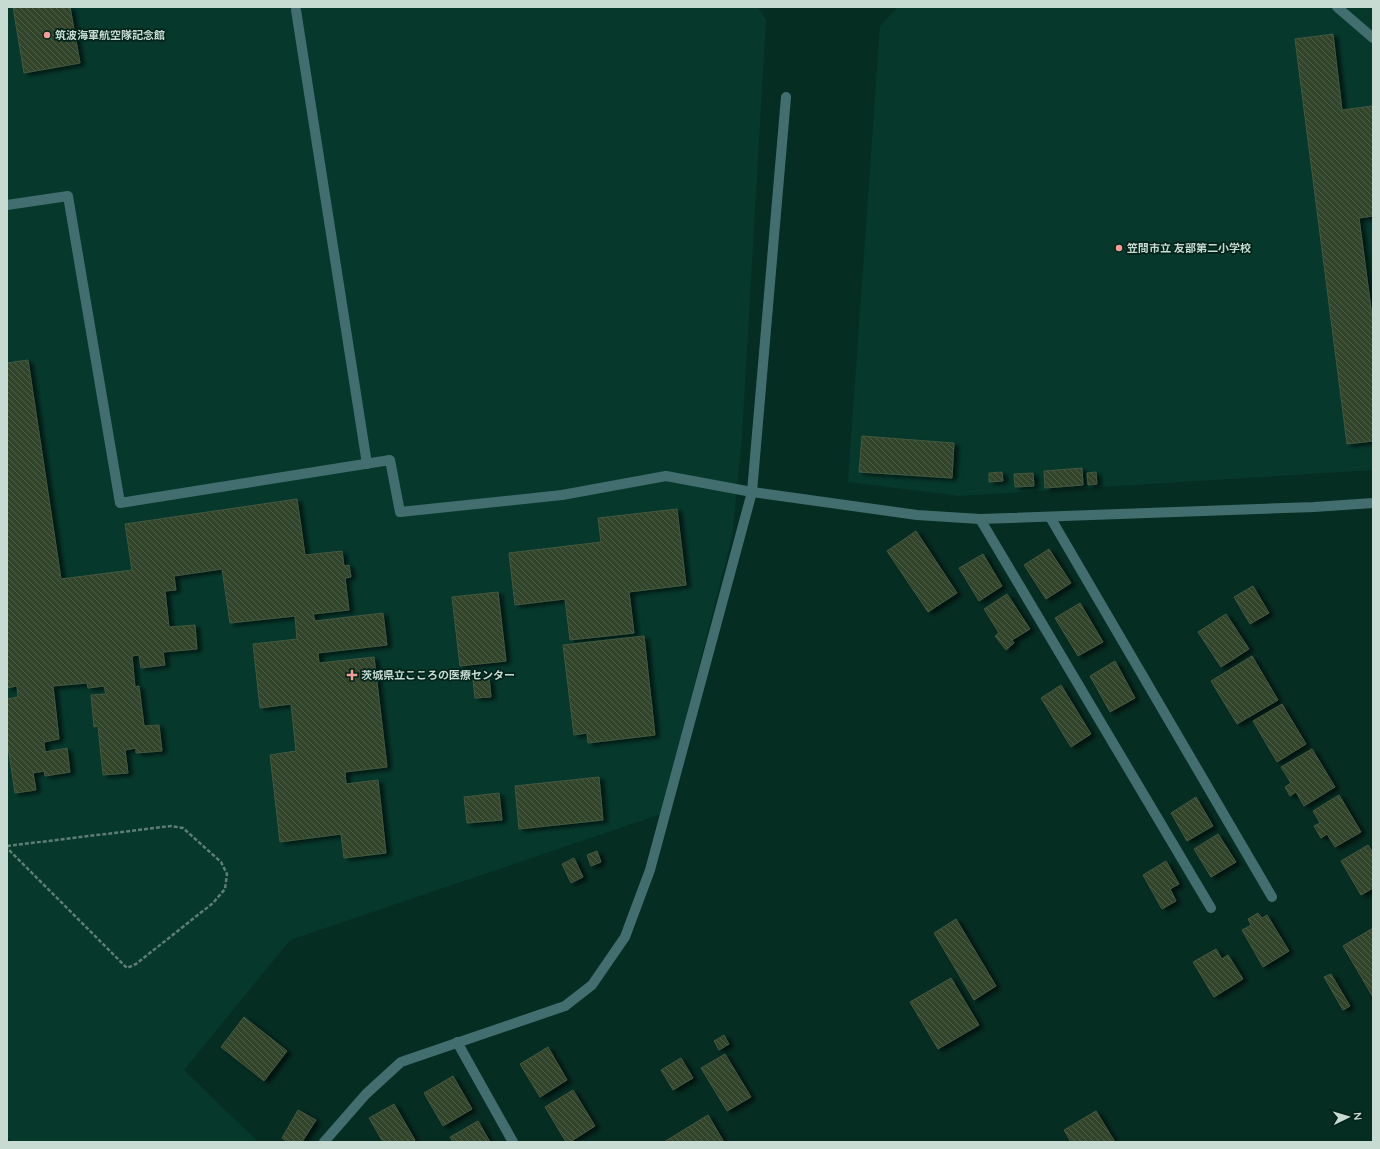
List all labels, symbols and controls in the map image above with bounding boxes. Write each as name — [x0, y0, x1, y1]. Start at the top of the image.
place label: 筑波海軍航空隊記念館 — [55, 28, 165, 42]
marker: 筑波海軍航空隊記念館 — [42, 30, 52, 40]
place label: 笠間市立 友部第二小学校 — [1126, 241, 1251, 255]
marker: 笠間市立 友部第二小学校 — [1114, 243, 1124, 253]
place label: 茨城県立こころの医療センター — [361, 668, 515, 682]
marker: 茨城県立こころの医療センター — [346, 669, 358, 681]
north arrow — [1328, 1097, 1368, 1137]
text: N — [1351, 1111, 1365, 1121]

